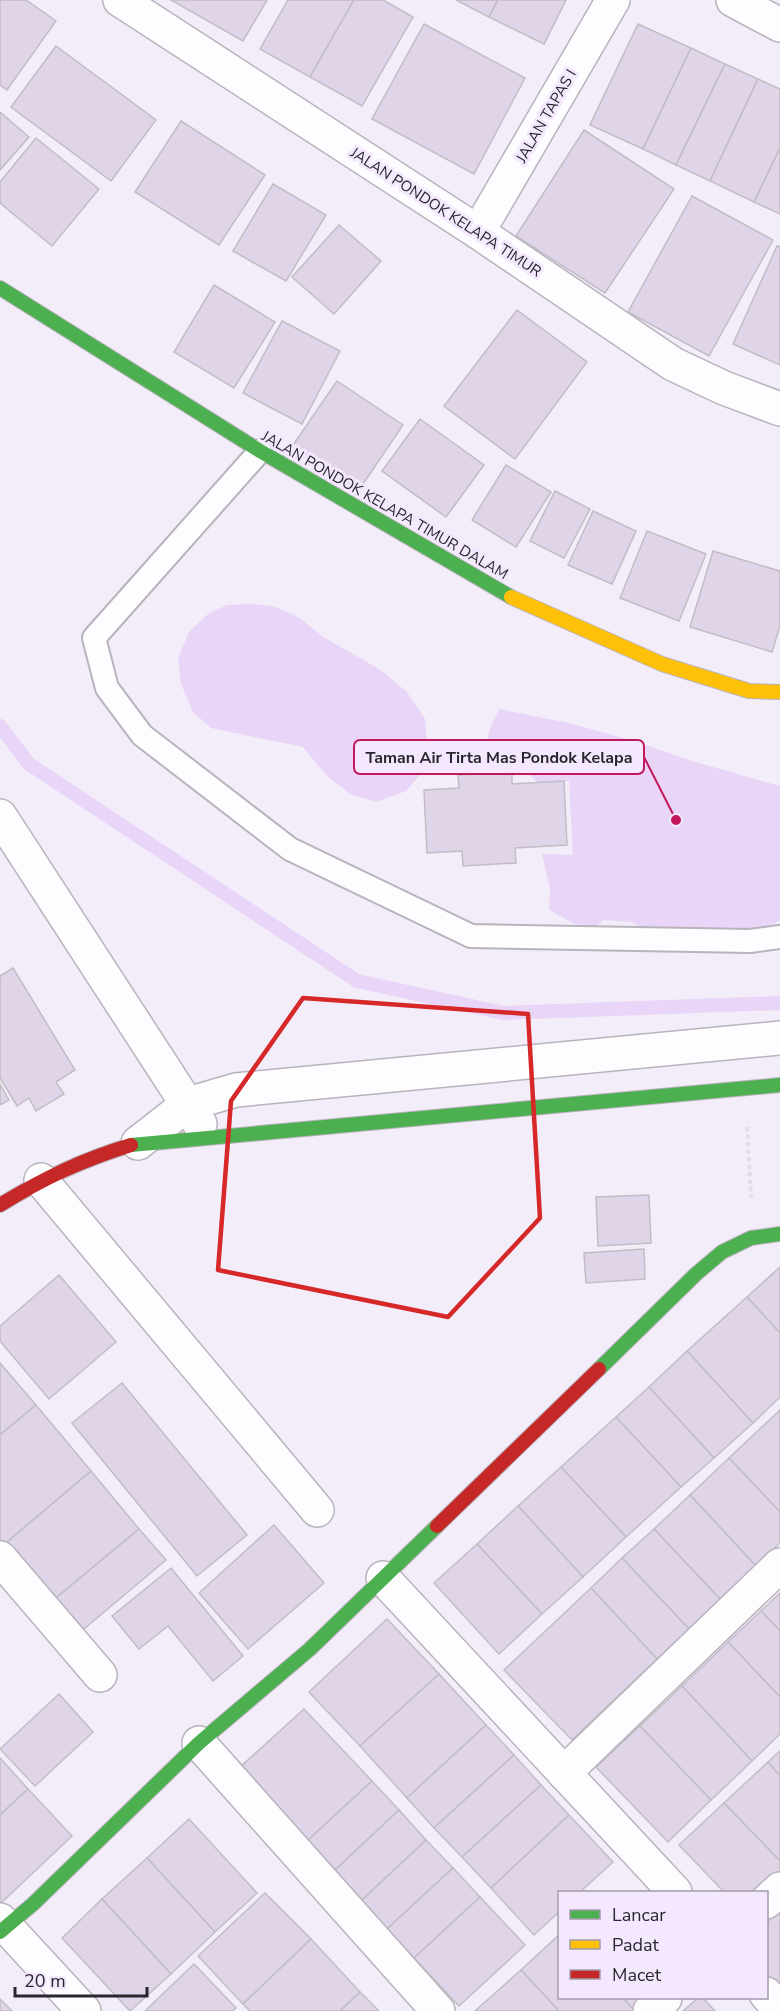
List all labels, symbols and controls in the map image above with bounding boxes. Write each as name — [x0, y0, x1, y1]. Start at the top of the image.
street label: JALAN TAPAS I — [511, 66, 581, 167]
street label: JALAN PONDOK KELAPA TIMUR — [346, 142, 545, 281]
street label: JALAN PONDOK KELAPA TIMUR DALAM — [257, 425, 512, 584]
callout: Taman Air Tirta Mas Pondok Kelapa — [354, 740, 644, 774]
text: Taman Air Tirta Mas Pondok Kelapa — [366, 747, 632, 769]
legend — [558, 1891, 768, 1999]
text: Lancar — [612, 1903, 666, 1927]
text: Padat — [612, 1933, 660, 1957]
scale bar — [15, 1960, 147, 1998]
text: Macet — [612, 1963, 662, 1987]
text: 20 m — [24, 1969, 66, 1993]

